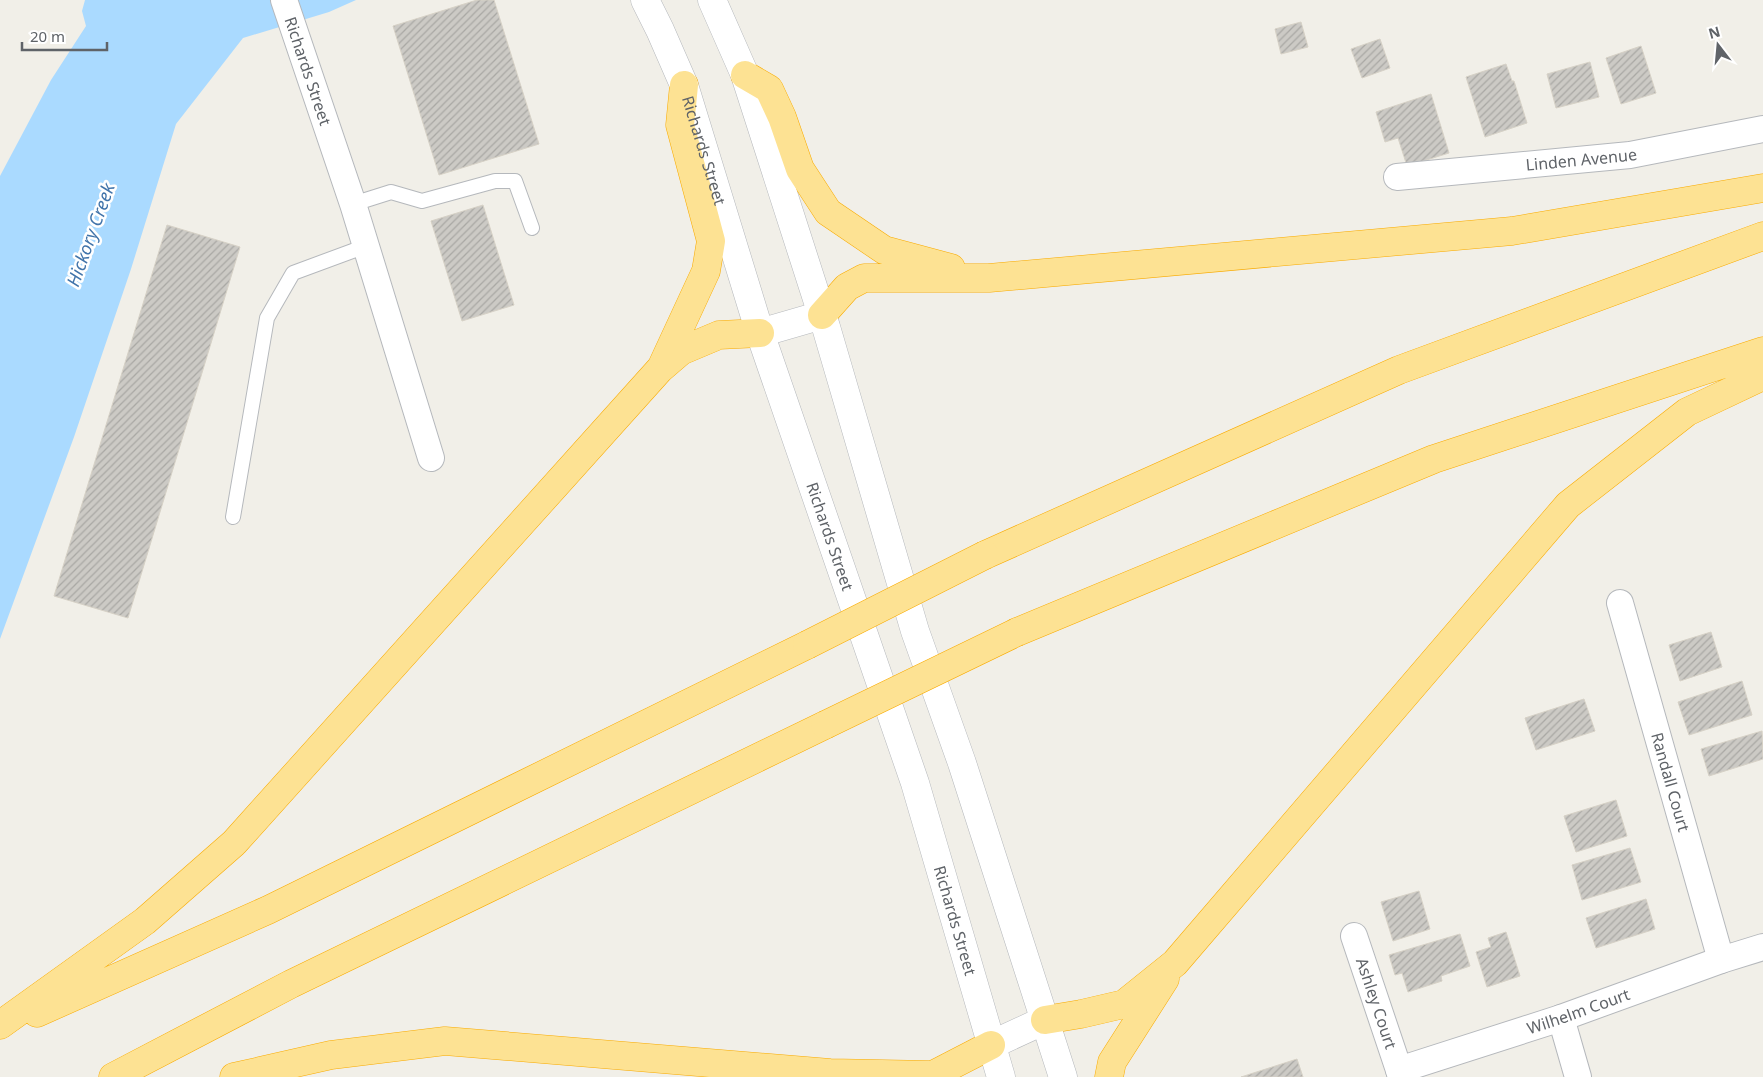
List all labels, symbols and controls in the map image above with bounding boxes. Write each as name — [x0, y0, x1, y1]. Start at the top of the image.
street label: Richards Street — [279, 14, 337, 128]
scale bar — [22, 20, 108, 52]
north arrow — [1693, 20, 1743, 70]
text: N — [1706, 21, 1722, 43]
text: 20 m — [30, 26, 65, 46]
street label: Richards Street — [677, 93, 731, 208]
street label: Linden Avenue — [1525, 143, 1639, 176]
water label: Hickory Creek — [60, 179, 120, 290]
street label: Richards Street — [801, 479, 859, 594]
street label: Randall Court — [1646, 730, 1695, 834]
street label: Richards Street — [929, 863, 982, 978]
street label: Ashley Court — [1351, 955, 1402, 1052]
street label: Wilhelm Court — [1524, 983, 1633, 1039]

